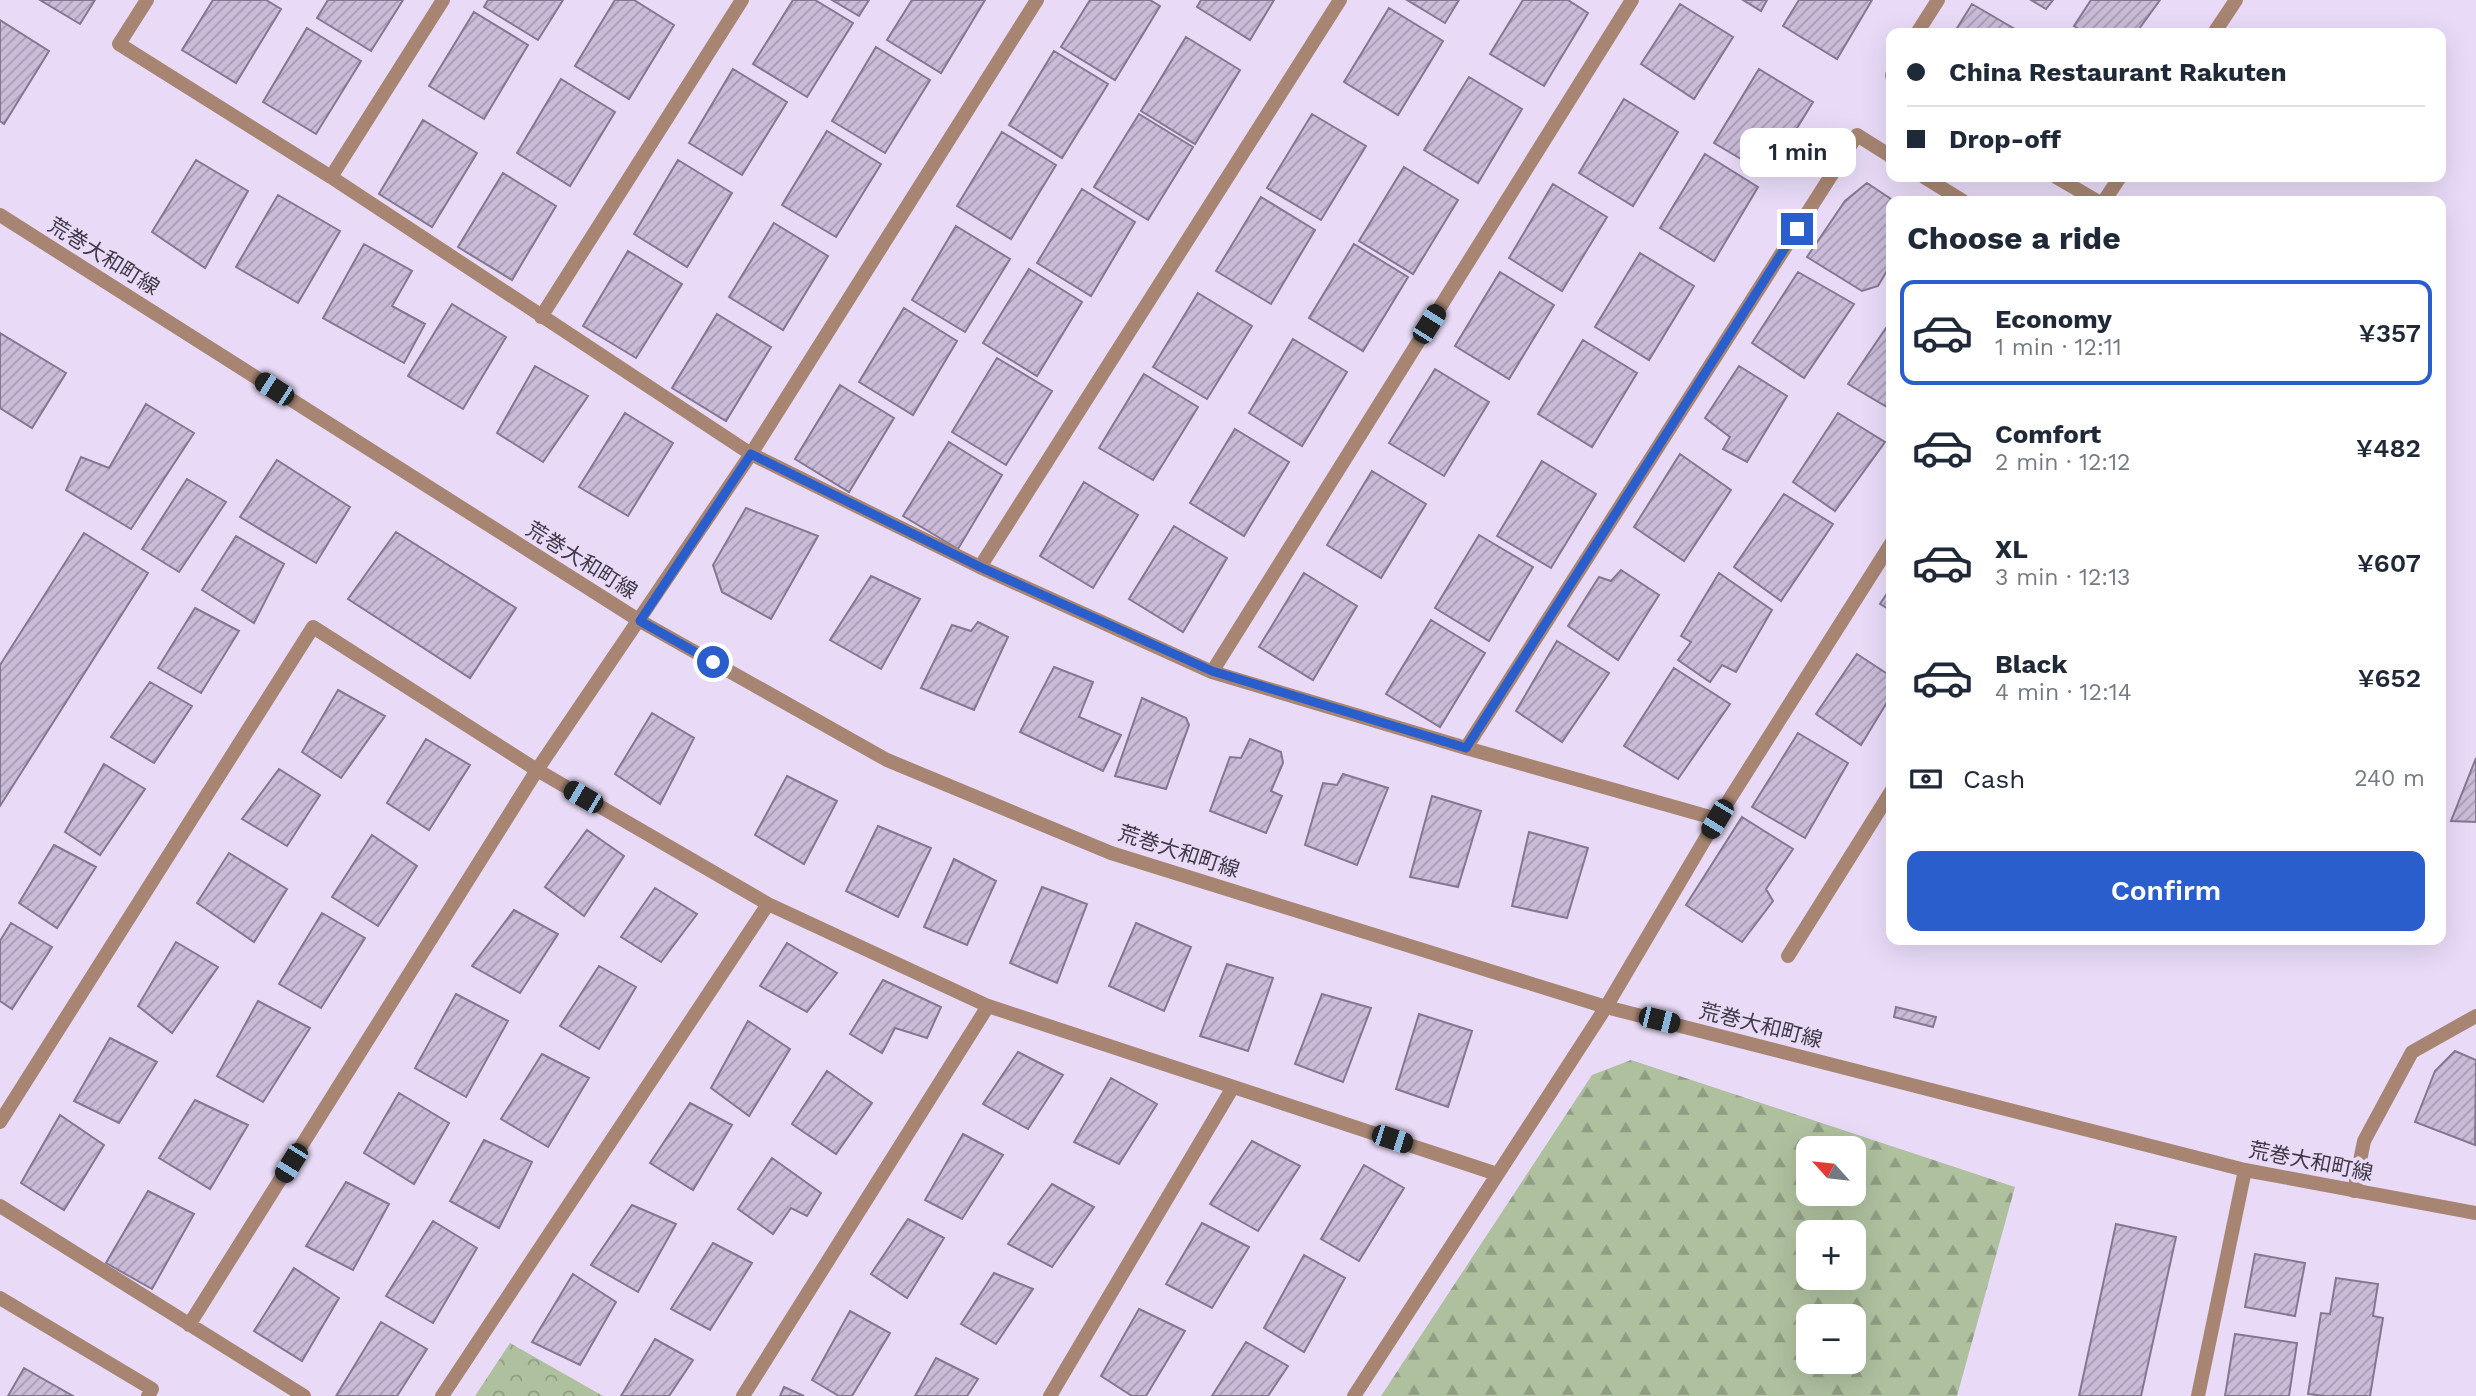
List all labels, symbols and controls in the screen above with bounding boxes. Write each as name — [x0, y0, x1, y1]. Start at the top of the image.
text: China Restaurant Rakuten — [1949, 57, 2287, 87]
text: Drop-off — [1949, 124, 2061, 154]
callout: 1 min — [1739, 128, 1855, 176]
text: 1 min — [1768, 139, 1828, 166]
street label: 荒巻大和町線 — [44, 212, 164, 300]
route end — [1781, 213, 1813, 245]
text: Choose a ride — [1907, 219, 2121, 257]
car — [1409, 301, 1450, 347]
icon: car — [1911, 301, 1974, 364]
text: Economy — [1995, 304, 2112, 334]
text: ¥357 — [2359, 318, 2421, 348]
text: 1 min · 12:11 — [1995, 334, 2122, 361]
car — [251, 369, 298, 409]
icon: car — [1911, 416, 1974, 479]
text: Comfort — [1995, 419, 2101, 449]
text: ¥482 — [2356, 433, 2421, 463]
text: 2 min · 12:12 — [1995, 449, 2131, 476]
street label: 荒巻大和町線 — [522, 516, 642, 604]
icon: car — [1911, 531, 1974, 594]
text: XL — [1995, 534, 2028, 564]
text: ¥607 — [2357, 548, 2421, 578]
text: 3 min · 12:13 — [1995, 564, 2131, 591]
route start — [697, 646, 729, 678]
icon: car — [1911, 646, 1974, 709]
text: Black — [1995, 649, 2067, 679]
text: ¥652 — [2358, 663, 2421, 693]
text: 4 min · 12:14 — [1995, 679, 2132, 706]
icon: cash — [1907, 760, 1945, 798]
text: Cash — [1963, 764, 2025, 794]
text: 240 m — [2354, 765, 2425, 792]
car — [560, 777, 607, 817]
car — [1698, 796, 1737, 842]
street label: 荒巻大和町線 — [1115, 820, 1243, 882]
button: Confirm — [1907, 851, 2425, 931]
street label: 荒巻大和町線 — [1697, 998, 1825, 1052]
car — [1637, 1005, 1682, 1035]
car — [1369, 1123, 1416, 1155]
north arrow — [1796, 1136, 1866, 1206]
map controls — [1796, 1136, 1866, 1374]
street label: 荒巻大和町線 — [2247, 1137, 2375, 1185]
car — [271, 1140, 312, 1186]
button: + — [1796, 1220, 1866, 1290]
button: − — [1796, 1304, 1866, 1374]

